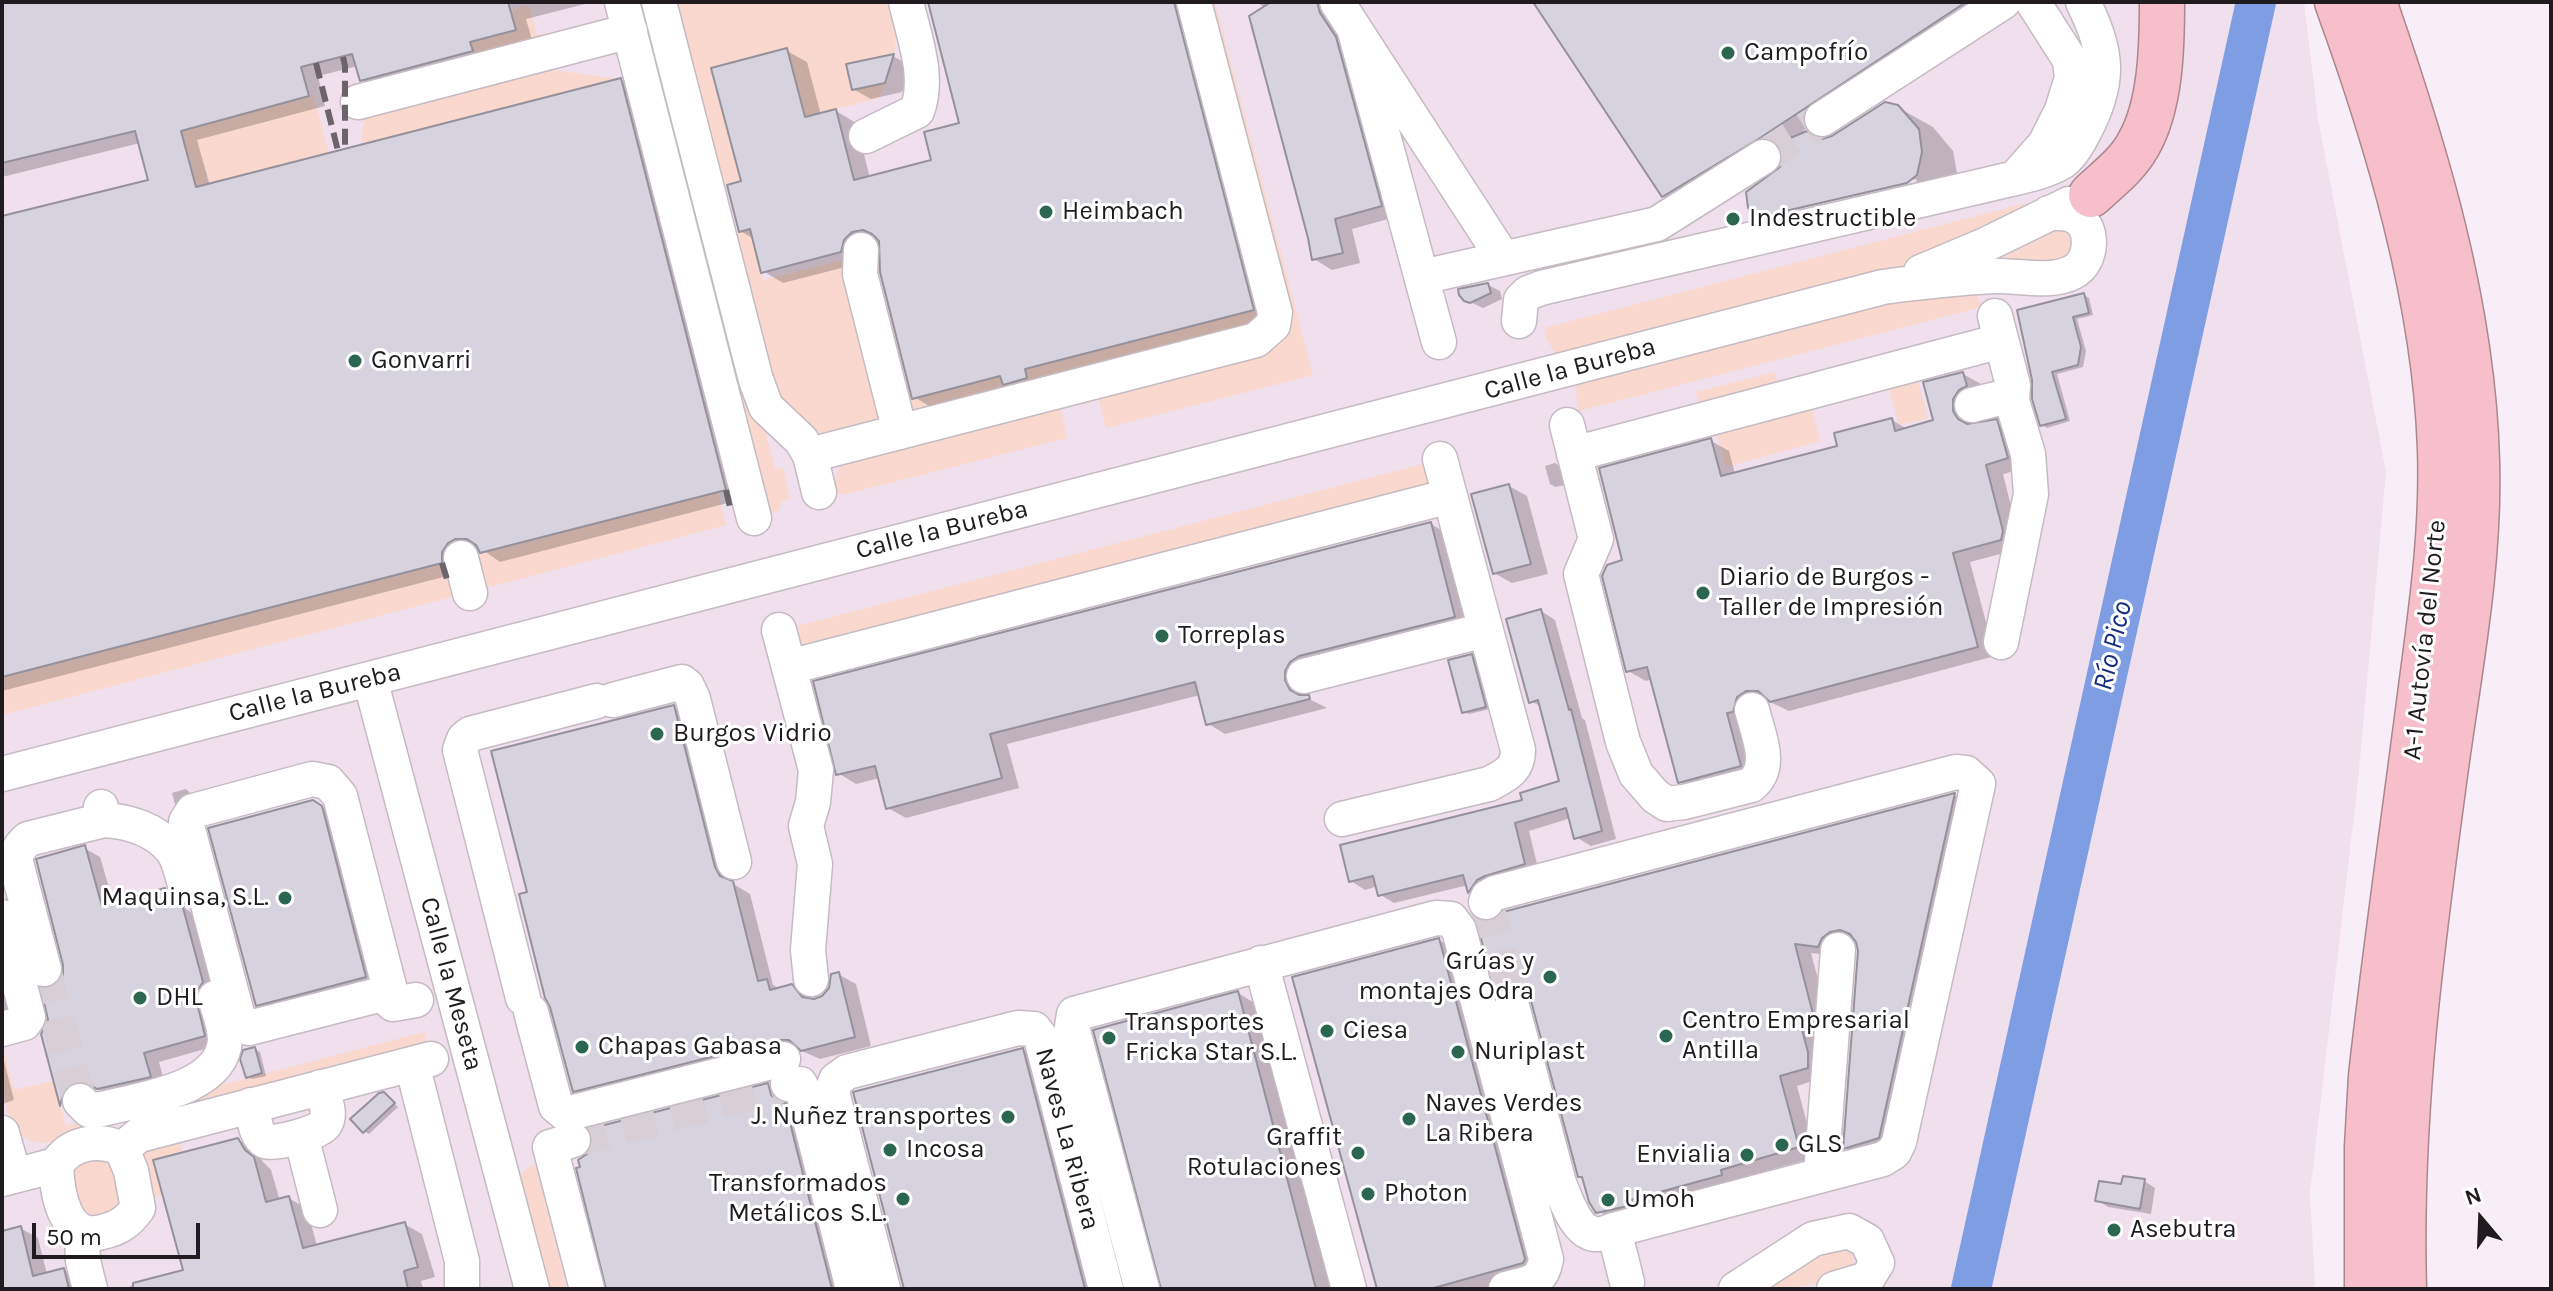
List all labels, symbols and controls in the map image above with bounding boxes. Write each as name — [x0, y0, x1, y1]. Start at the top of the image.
place label: Campofrío — [1744, 37, 1868, 69]
marker: Campofrío — [1719, 44, 1737, 62]
place label: Heimbach — [1062, 196, 1184, 228]
marker: Heimbach — [1037, 203, 1055, 221]
place label: Indestructible — [1749, 203, 1916, 235]
marker: Indestructible — [1724, 210, 1742, 228]
street label: Calle la Bureba — [1481, 331, 1659, 407]
place label: Gonvarri — [371, 345, 472, 377]
marker: Gonvarri — [346, 352, 364, 370]
street label: Calle la Bureba — [853, 494, 1031, 566]
street label: A-1 Autovía del Norte — [2397, 518, 2453, 762]
place label: Diario de Burgos - Taller de Impresión — [1719, 562, 1943, 624]
marker: Diario de Burgos - Taller de Impresión — [1694, 584, 1712, 602]
water label: Río Pico — [2086, 598, 2140, 694]
place label: Torreplas — [1178, 620, 1286, 652]
marker: Torreplas — [1153, 627, 1171, 645]
street label: Calle la Bureba — [226, 657, 404, 729]
place label: Burgos Vidrio — [673, 718, 832, 750]
marker: Burgos Vidrio — [648, 725, 666, 743]
place label: Maquinsa, S.L. — [102, 882, 269, 914]
marker: Maquinsa, S.L. — [276, 889, 294, 907]
street label: Calle la Meseta — [413, 894, 489, 1074]
place label: Grúas y montajes Odra — [1358, 946, 1534, 1008]
marker: Grúas y montajes Odra — [1541, 968, 1559, 986]
place label: DHL — [156, 982, 203, 1014]
marker: DHL — [131, 989, 149, 1007]
place label: Centro Empresarial Antilla — [1682, 1005, 1910, 1066]
place label: Transportes Fricka Star S.L. — [1125, 1007, 1297, 1068]
place label: Ciesa — [1343, 1015, 1408, 1047]
marker: Ciesa — [1318, 1022, 1336, 1040]
marker: Centro Empresarial Antilla — [1657, 1027, 1675, 1045]
marker: Transportes Fricka Star S.L. — [1100, 1029, 1118, 1047]
place label: Chapas Gabasa — [598, 1031, 782, 1063]
place label: Nuriplast — [1474, 1036, 1585, 1068]
marker: Chapas Gabasa — [573, 1038, 591, 1056]
marker: Nuriplast — [1449, 1043, 1467, 1061]
street label: Naves La Ribera — [1028, 1045, 1106, 1233]
place label: Naves Verdes La Ribera — [1425, 1088, 1582, 1150]
place label: J. Nuñez transportes — [751, 1101, 992, 1133]
marker: J. Nuñez transportes — [999, 1108, 1017, 1126]
marker: Naves Verdes La Ribera — [1400, 1110, 1418, 1128]
place label: Graffit Rotulaciones — [1187, 1122, 1342, 1184]
place label: GLS — [1798, 1129, 1843, 1161]
place label: Incosa — [906, 1134, 985, 1166]
marker: GLS — [1773, 1136, 1791, 1154]
place label: Envialia — [1636, 1139, 1731, 1171]
marker: Incosa — [881, 1141, 899, 1159]
marker: Graffit Rotulaciones — [1349, 1144, 1367, 1162]
marker: Envialia — [1738, 1146, 1756, 1164]
place label: Transformados Metálicos S.L. — [709, 1168, 887, 1230]
place label: Photon — [1384, 1178, 1468, 1210]
north arrow — [2441, 1179, 2521, 1259]
text: N — [2461, 1181, 2485, 1211]
place label: Umoh — [1624, 1184, 1695, 1216]
marker: Photon — [1359, 1185, 1377, 1203]
marker: Transformados Metálicos S.L. — [894, 1190, 912, 1208]
marker: Umoh — [1599, 1191, 1617, 1209]
scale bar — [36, 1207, 204, 1257]
place label: Asebutra — [2130, 1214, 2237, 1246]
marker: Asebutra — [2105, 1221, 2123, 1239]
text: 50 m — [46, 1223, 102, 1251]

